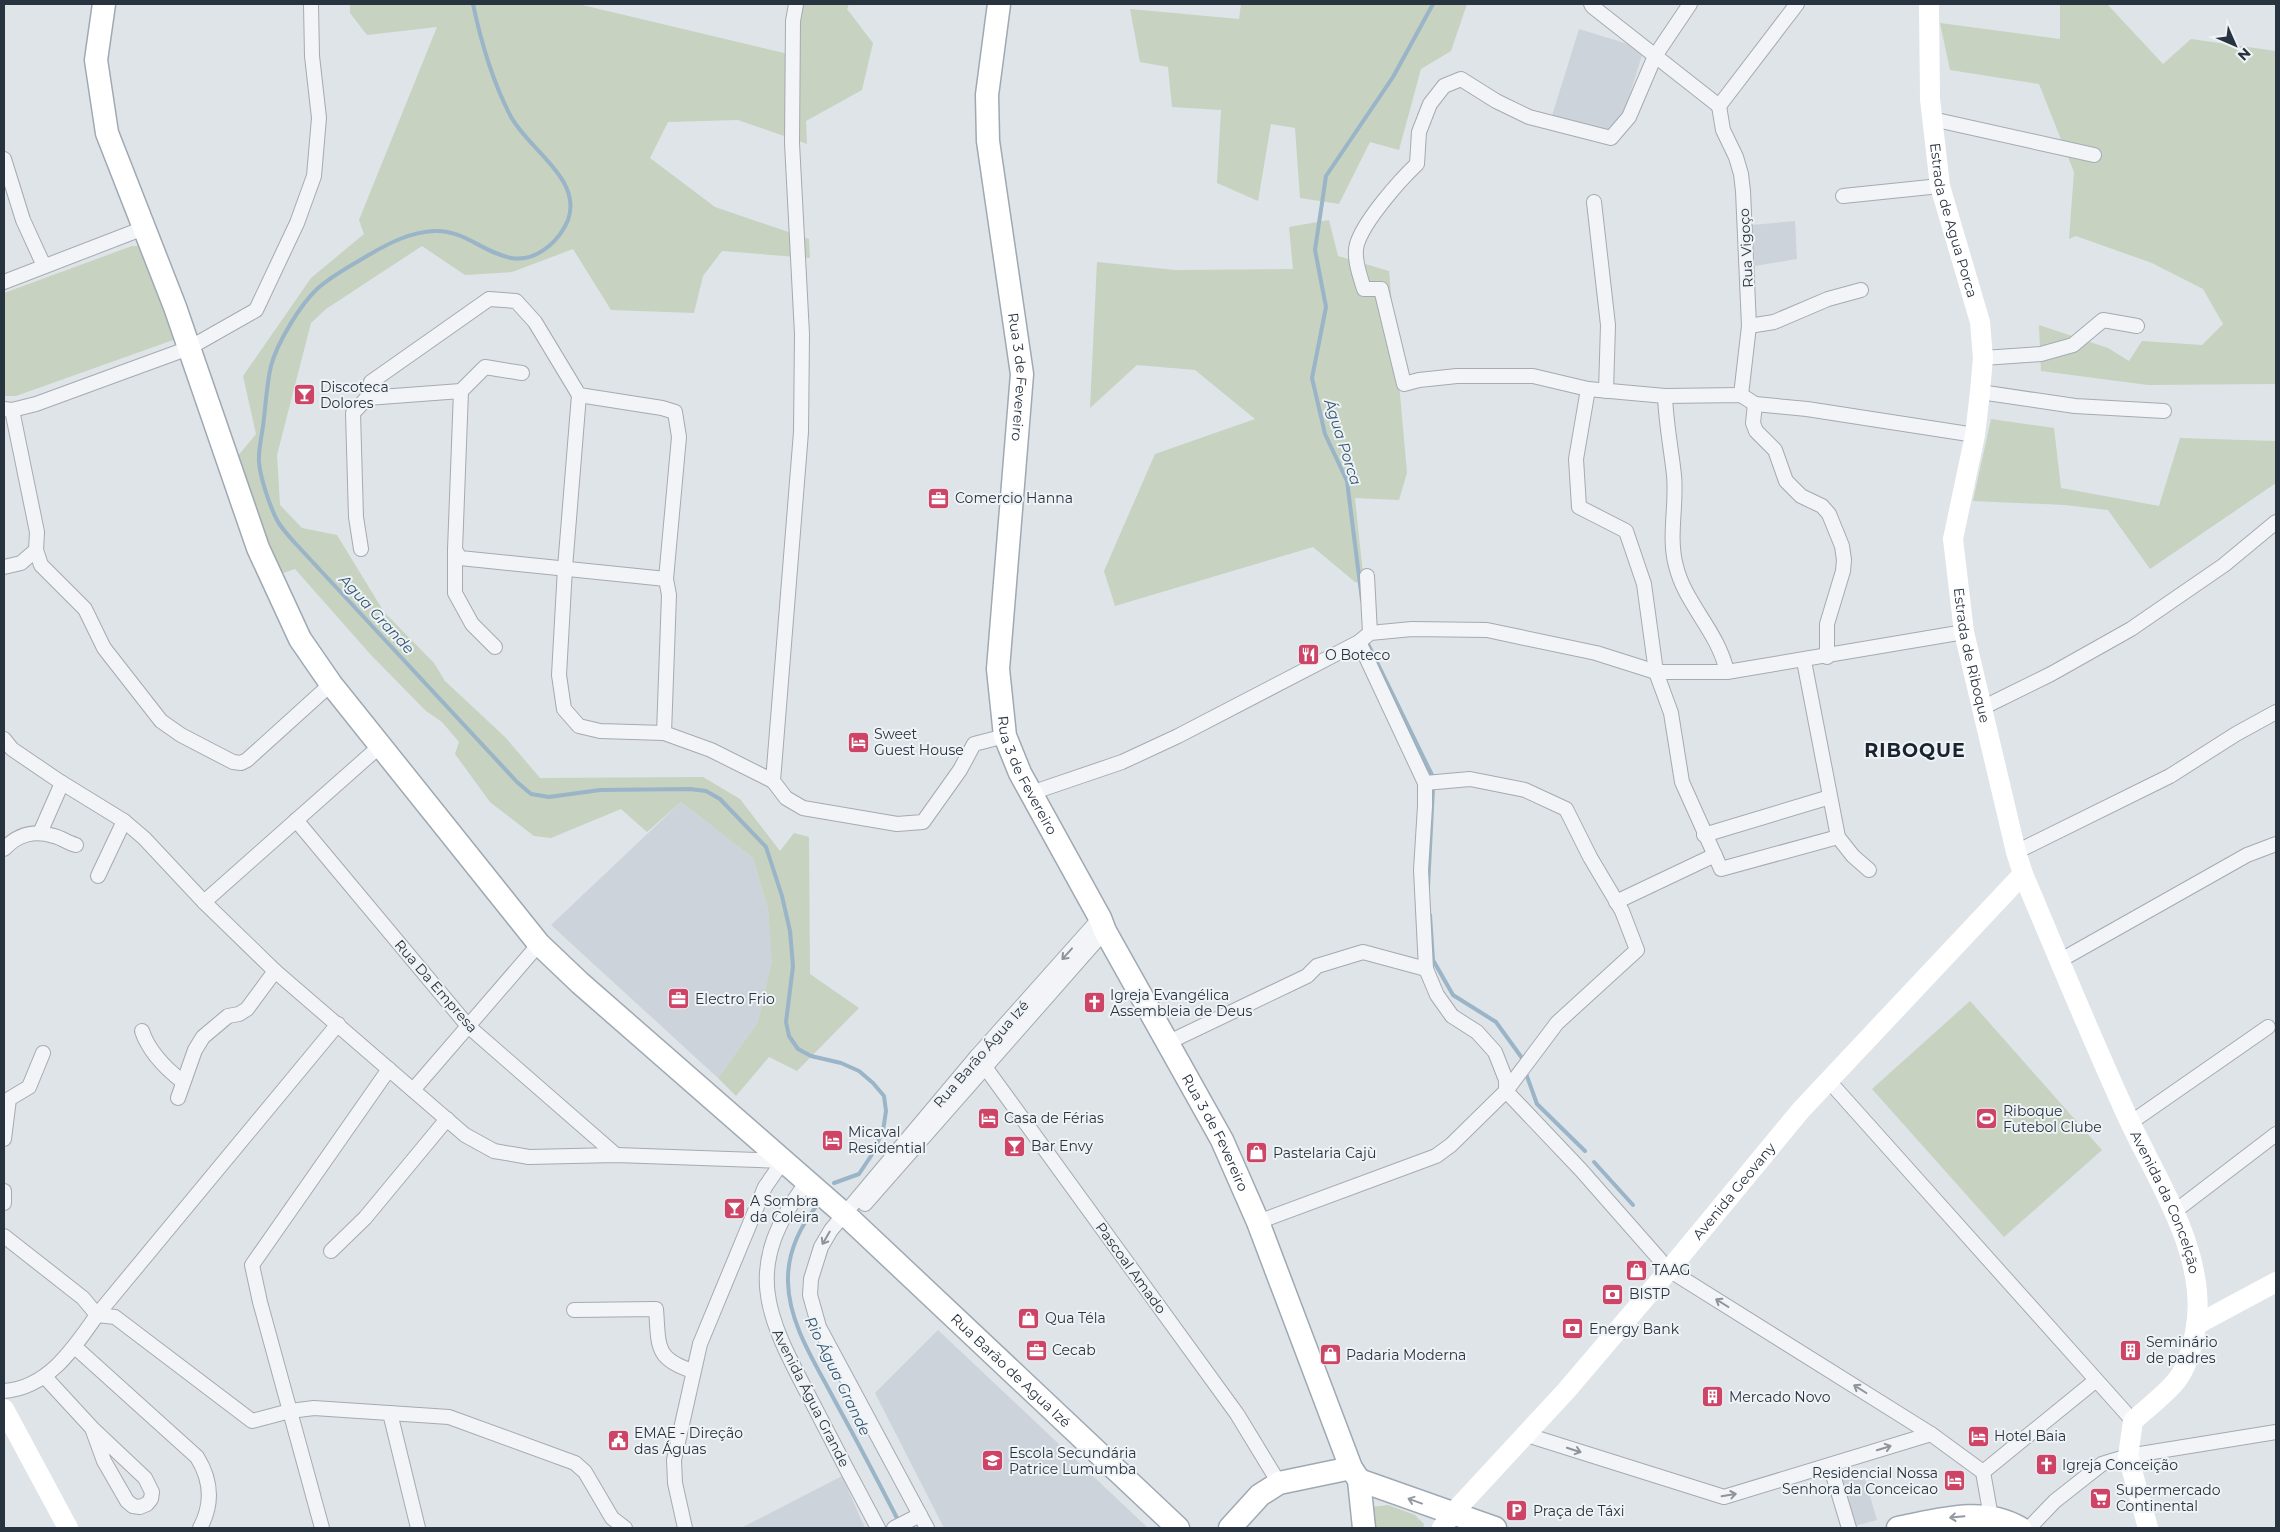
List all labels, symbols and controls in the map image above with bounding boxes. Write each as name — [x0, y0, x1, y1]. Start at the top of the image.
north arrow — [2210, 20, 2260, 70]
text: N — [2234, 44, 2255, 65]
street label: Estrada de Agua Porca — [1926, 142, 1981, 300]
street label: Rua Vigoço — [1735, 208, 1757, 288]
street label: Rua 3 de Fevereiro — [1004, 311, 1031, 442]
place label: Discoteca Dolores — [320, 378, 389, 412]
bar icon: Discoteca Dolores — [292, 383, 316, 407]
water label: Água Porca — [1320, 396, 1366, 487]
office icon: Comercio Hanna — [927, 486, 951, 510]
place label: Comercio Hanna — [955, 489, 1073, 507]
water label: Agua Grande — [335, 569, 419, 658]
street label: Estrada de Riboque — [1950, 587, 1994, 725]
restaurant icon: O Boteco — [1297, 643, 1321, 667]
place label: O Boteco — [1325, 646, 1390, 664]
street label: Rua 3 de Fevereiro — [994, 715, 1061, 838]
place label: Sweet Guest House — [874, 725, 964, 759]
hotel icon: Sweet Guest House — [846, 730, 870, 754]
district label: RIBOQUE — [1864, 739, 1966, 762]
street label: Rua Da Empresa — [391, 936, 481, 1036]
one-way arrow — [1062, 948, 1073, 961]
place label: Igreja Evangélica Assembleia de Deus — [1110, 986, 1252, 1020]
office icon: Electro Frio — [667, 987, 691, 1011]
place label: Electro Frio — [695, 990, 775, 1008]
church icon: Igreja Evangélica Assembleia de Deus — [1082, 991, 1106, 1015]
street label: Rua Barão Água Izé — [929, 997, 1033, 1111]
street label: Rua 3 de Fevereiro — [1178, 1071, 1252, 1194]
place label: Riboque Futebol Clube — [2003, 1102, 2102, 1136]
hotel icon: Casa de Férias — [976, 1106, 1000, 1130]
sports icon: Riboque Futebol Clube — [1975, 1107, 1999, 1131]
place label: Casa de Férias — [1004, 1109, 1104, 1127]
place label: Micaval Residential — [848, 1123, 926, 1157]
hotel icon: Micaval Residential — [820, 1128, 844, 1152]
street label: Avenida da Concelção — [2126, 1128, 2203, 1276]
bar icon: Bar Envy — [1003, 1134, 1027, 1158]
place label: Bar Envy — [1031, 1137, 1093, 1155]
street label: Avenida Geovany — [1689, 1139, 1780, 1243]
shop icon: Pastelaria Cajù — [1245, 1141, 1269, 1165]
place label: Pastelaria Cajù — [1273, 1144, 1376, 1162]
place label: A Sombra da Coleira — [750, 1192, 819, 1226]
bar icon: A Sombra da Coleira — [722, 1197, 746, 1221]
street label: Pascoal Amado — [1092, 1219, 1170, 1317]
one-way arrow — [821, 1230, 831, 1244]
shop icon: TAAG — [1624, 1258, 1648, 1282]
place label: TAAG — [1652, 1261, 1690, 1279]
bank icon: BISTP — [1601, 1282, 1625, 1306]
place label: BISTP — [1629, 1285, 1670, 1303]
one-way arrow — [1716, 1298, 1730, 1308]
shop icon: Qua Téla — [1017, 1306, 1041, 1330]
place label: Qua Téla — [1045, 1309, 1106, 1327]
street label: Rua Barão de Agua Izé — [947, 1310, 1075, 1431]
water label: Rio Água Grande — [801, 1313, 875, 1439]
bank icon: Energy Bank — [1561, 1317, 1585, 1341]
place label: Energy Bank — [1589, 1320, 1680, 1338]
street label: Avenida Água Grande — [768, 1326, 854, 1470]
place label: Seminário de padres — [2146, 1333, 2218, 1367]
office icon: Cecab — [1024, 1338, 1048, 1362]
building icon: Seminário de padres — [2118, 1338, 2142, 1362]
place label: Cecab — [1052, 1341, 1096, 1359]
shop icon: Padaria Moderna — [1318, 1343, 1342, 1367]
place label: Padaria Moderna — [1346, 1346, 1466, 1364]
one-way arrow — [1853, 1384, 1867, 1394]
building icon: Mercado Novo — [1701, 1385, 1725, 1409]
place label: Mercado Novo — [1729, 1388, 1831, 1406]
place label: EMAE - Direção das Águas — [634, 1424, 743, 1458]
hotel icon: Hotel Baia — [1966, 1424, 1990, 1448]
place label: Hotel Baia — [1994, 1427, 2066, 1445]
public building icon: EMAE - Direção das Águas — [606, 1429, 630, 1453]
one-way arrow — [1876, 1443, 1892, 1453]
place label: Escola Secundária Patrice Lumumba — [1009, 1444, 1136, 1478]
one-way arrow — [1565, 1445, 1581, 1455]
school or university icon: Escola Secundária Patrice Lumumba — [981, 1449, 1005, 1473]
church icon: Igreja Conceição — [2034, 1453, 2058, 1477]
place label: Igreja Conceição — [2062, 1456, 2178, 1474]
place label: Residencial Nossa Senhora da Conceicao — [1782, 1464, 1938, 1498]
hotel icon: Residencial Nossa Senhora da Conceicao — [1942, 1469, 1966, 1493]
place label: Supermercado Continental — [2116, 1481, 2221, 1515]
supermarket icon: Supermercado Continental — [2088, 1486, 2112, 1510]
one-way arrow — [1720, 1489, 1736, 1499]
one-way arrow — [1408, 1496, 1424, 1505]
parking icon: Praça de Táxi — [1505, 1499, 1529, 1523]
place label: Praça de Táxi — [1533, 1502, 1625, 1520]
one-way arrow — [1949, 1512, 1965, 1522]

